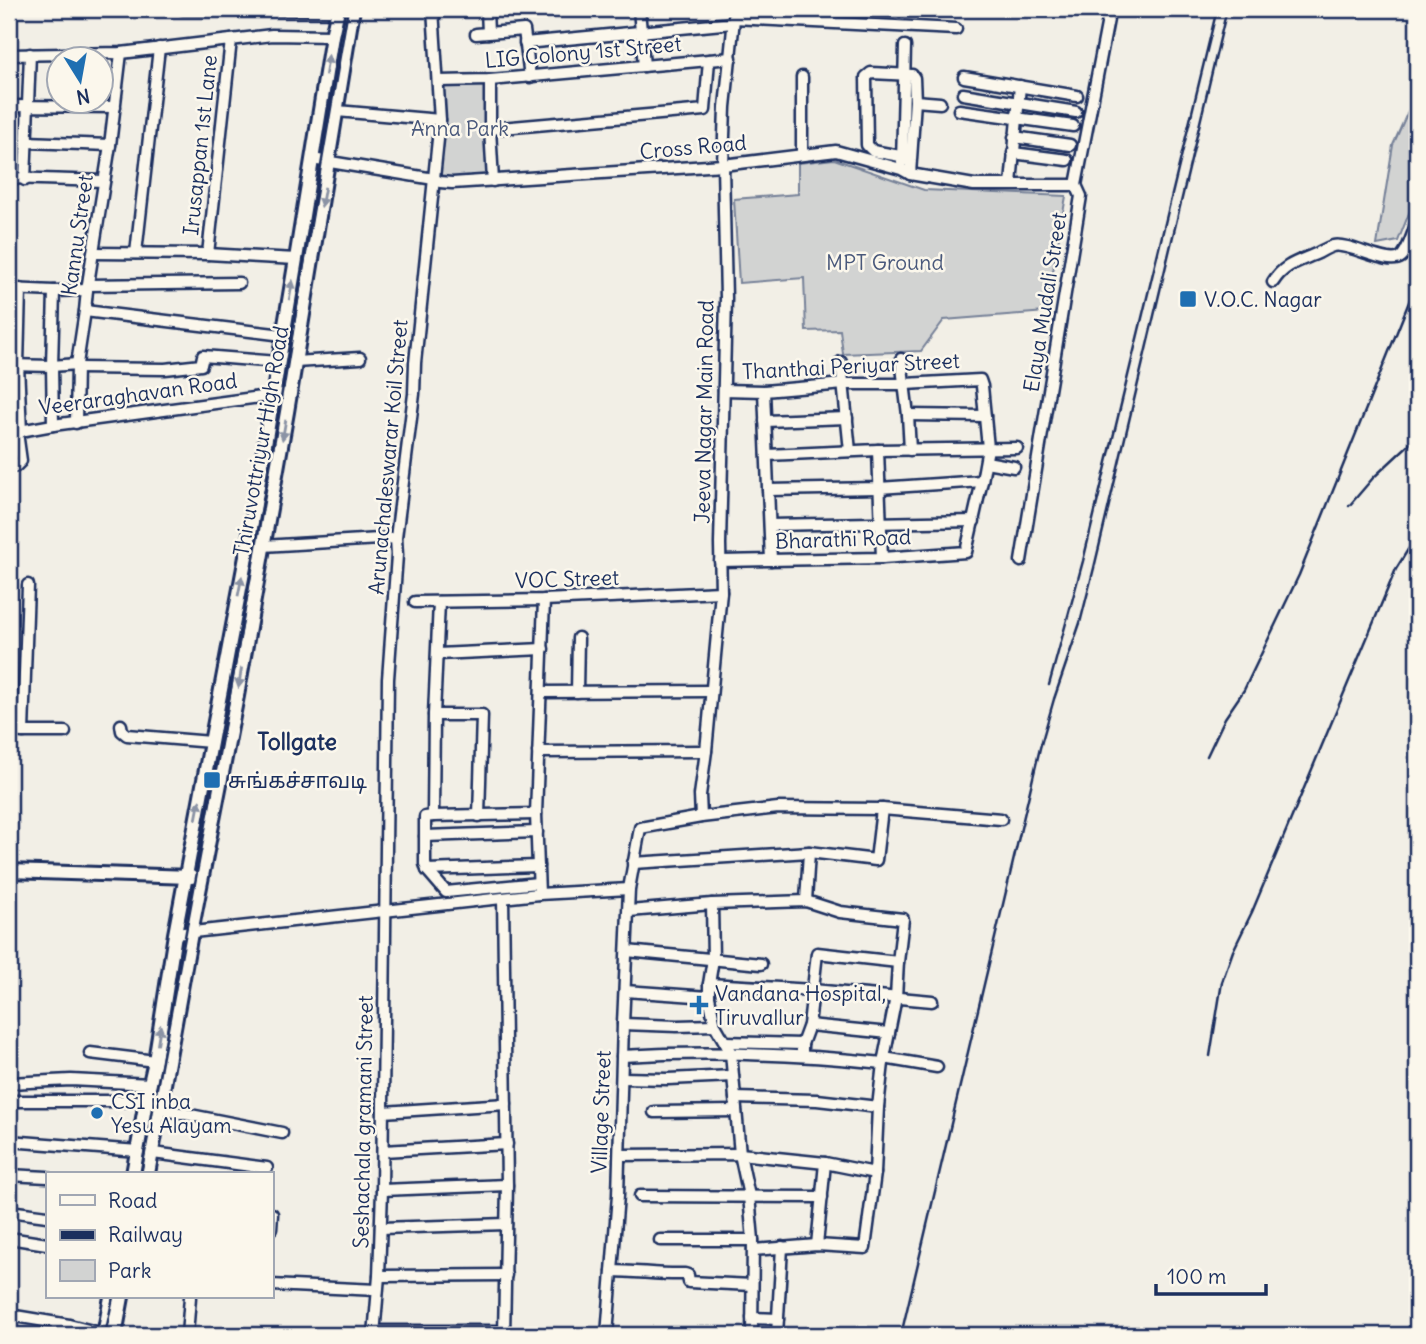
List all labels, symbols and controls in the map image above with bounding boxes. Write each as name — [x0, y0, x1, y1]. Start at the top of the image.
street label: LIG Colony 1st Street — [484, 30, 682, 74]
north arrow — [46, 46, 116, 116]
street label: Irusappan 1st Lane — [177, 53, 223, 237]
one-way arrow — [322, 54, 333, 76]
text: N — [75, 84, 92, 110]
park label: Anna Park — [411, 115, 509, 142]
street label: Cross Road — [638, 129, 748, 165]
street label: Kannu Street — [55, 173, 99, 297]
one-way arrow — [317, 186, 328, 208]
street label: Elaya Mudali Street — [1017, 210, 1073, 394]
park label: MPT Ground — [826, 249, 944, 276]
one-way arrow — [286, 279, 297, 301]
place label: V.O.C. Nagar — [1204, 286, 1322, 313]
marker: V.O.C. Nagar — [1178, 289, 1198, 309]
street label: Jeeva Nagar Main Road — [689, 300, 719, 524]
street label: Arunachaleswarar Koil Street — [363, 318, 413, 596]
street label: Thiruvottriyur High Road — [227, 324, 295, 558]
street label: Thanthai Periyar Street — [741, 347, 961, 385]
street label: Veeraraghavan Road — [37, 367, 239, 421]
one-way arrow — [278, 419, 289, 441]
street label: Bharathi Road — [774, 523, 912, 555]
street label: VOC Street — [514, 564, 620, 594]
one-way arrow — [234, 575, 245, 597]
one-way arrow — [234, 667, 245, 689]
district label: Tollgate — [257, 727, 337, 756]
place label: சுங்கச்சாவடி — [228, 767, 367, 794]
marker: சுங்கச்சாவடி — [202, 770, 222, 790]
one-way arrow — [193, 799, 204, 821]
place label: Vandana Hospital, Tiruvallur — [715, 980, 886, 1031]
street label: Seshachala gramani Street — [347, 995, 379, 1249]
marker: Vandana Hospital, Tiruvallur — [689, 995, 709, 1015]
one-way arrow — [154, 1024, 165, 1046]
street label: Village Street — [585, 1050, 617, 1174]
place label: CSI inba Yesu Alayam — [111, 1088, 232, 1139]
marker: CSI inba Yesu Alayam — [89, 1105, 105, 1121]
legend — [46, 1172, 273, 1298]
text: Road — [108, 1187, 157, 1214]
text: Railway — [108, 1221, 183, 1248]
scale bar — [1156, 1253, 1267, 1297]
text: Park — [108, 1257, 151, 1284]
text: 100 m — [1167, 1263, 1226, 1290]

